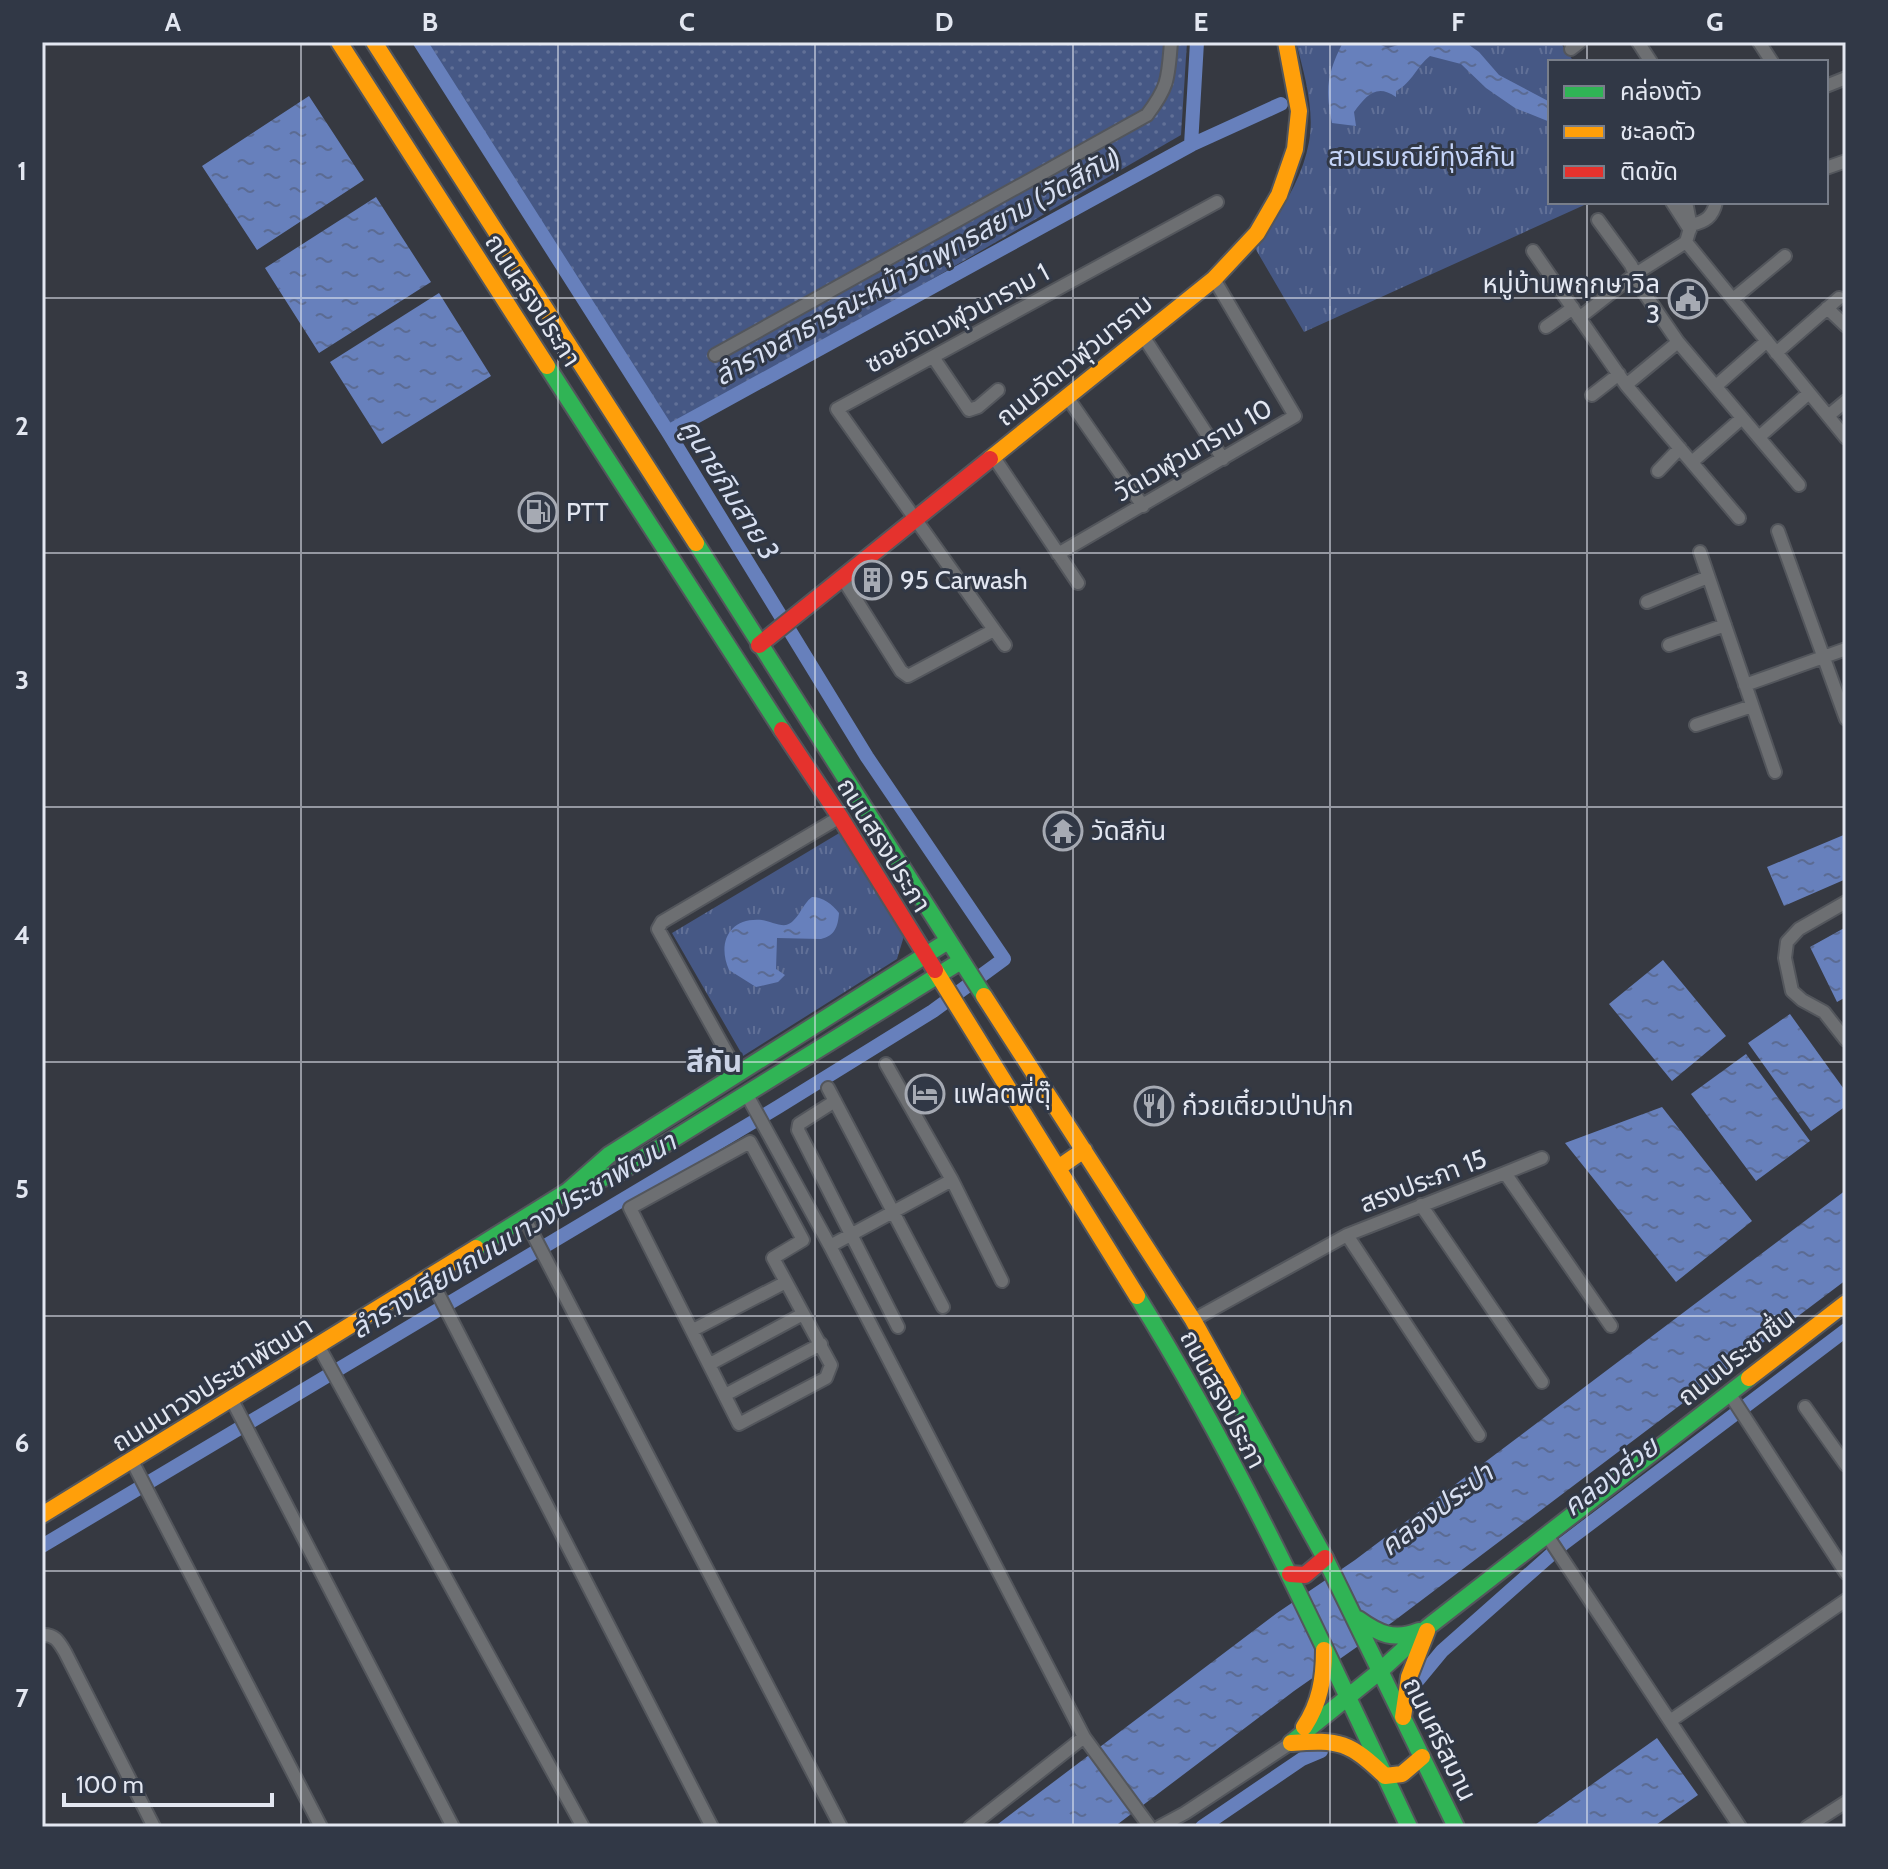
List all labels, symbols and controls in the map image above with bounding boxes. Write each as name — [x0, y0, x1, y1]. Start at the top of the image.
text: A — [165, 6, 182, 38]
text: B — [422, 6, 438, 38]
text: C — [679, 6, 695, 38]
text: D — [935, 6, 953, 38]
text: E — [1194, 6, 1208, 38]
text: F — [1451, 6, 1465, 38]
text: G — [1706, 6, 1724, 38]
legend — [1548, 60, 1828, 204]
text: คล่องตัว — [1620, 77, 1702, 106]
text: ชะลอตัว — [1620, 117, 1696, 146]
water label: ลำรางสาธารณะหน้าวัดพุทธสยาม (วัดสีกัน) — [708, 140, 1127, 393]
park label: สวนรมณีย์ทุ่งสีกัน — [1328, 141, 1516, 173]
text: 1 — [17, 155, 27, 187]
text: ติดขัด — [1620, 157, 1678, 186]
street label: ถนนสรงประภา — [478, 227, 588, 373]
street label: ซอยวัดเวฬุวนาราม 1 — [859, 256, 1055, 380]
place label: หมู่บ้านพฤกษาวิล 3 — [1482, 268, 1660, 330]
public building icon: หมู่บ้านพฤกษาวิล 3 — [1667, 278, 1709, 320]
street label: ถนนวัดเวฬุวนาราม — [989, 287, 1159, 433]
street label: วัดเวฬุวนาราม 10 — [1108, 392, 1278, 508]
text: 2 — [15, 410, 29, 442]
water label: คูนายกิมสาย 3 — [672, 412, 787, 567]
fuel station icon: PTT — [517, 491, 559, 533]
place label: PTT — [566, 496, 609, 528]
building icon: 95 Carwash — [851, 559, 893, 601]
place label: 95 Carwash — [900, 564, 1027, 596]
text: 3 — [15, 664, 29, 696]
street label: ถนนสรงประภา — [830, 772, 938, 918]
temple icon: วัดสีกัน — [1042, 810, 1084, 852]
place label: วัดสีกัน — [1091, 815, 1166, 847]
text: 4 — [14, 919, 30, 951]
district label: สีกัน — [686, 1043, 742, 1080]
hotel icon: แฟลตพี่ตุ๊ — [904, 1073, 946, 1115]
place label: แฟลตพี่ตุ๊ — [953, 1076, 1051, 1110]
restaurant icon: ก๋วยเตี๋ยวเป่าปาก — [1133, 1085, 1175, 1127]
place label: ก๋วยเตี๋ยวเป่าปาก — [1182, 1088, 1354, 1122]
water label: ลำรางเลียบถนนนาวงประชาพัฒนา — [344, 1123, 683, 1346]
street label: สรงประภา 15 — [1355, 1142, 1491, 1220]
text: 5 — [15, 1173, 29, 1205]
street label: ถนนประชาชื่น — [1670, 1300, 1801, 1413]
street label: ถนนนาวงประชาพัฒนา — [106, 1309, 318, 1459]
street label: ถนนสรงประภา — [1173, 1324, 1273, 1474]
text: 6 — [15, 1427, 29, 1459]
water label: คลองส่วย — [1556, 1428, 1666, 1523]
water label: คลองประปา — [1373, 1455, 1501, 1562]
street label: ถนนศรีสมาน — [1396, 1672, 1484, 1806]
text: 7 — [15, 1682, 29, 1714]
scale bar — [64, 1757, 272, 1807]
text: 100 m — [76, 1770, 144, 1799]

